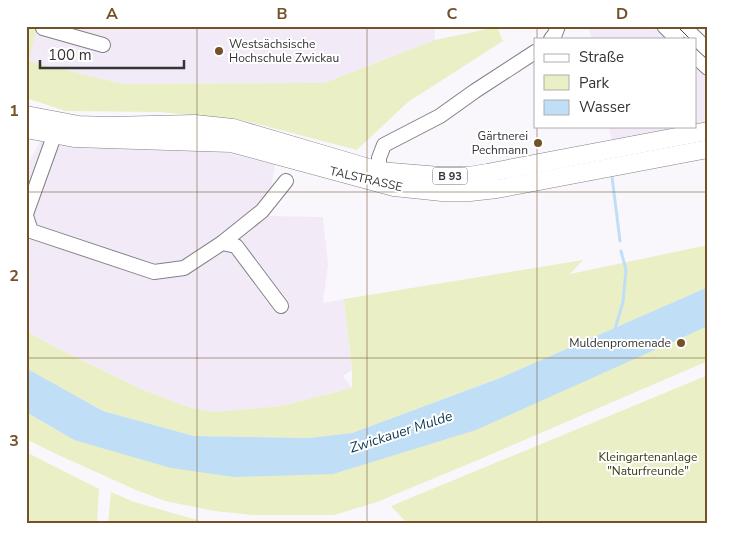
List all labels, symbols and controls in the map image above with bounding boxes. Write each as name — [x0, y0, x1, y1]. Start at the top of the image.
text: A — [106, 3, 118, 25]
text: B — [276, 3, 288, 25]
text: C — [447, 3, 458, 25]
text: D — [616, 3, 628, 25]
place label: Westsächsische Hochschule Zwickau — [229, 36, 339, 66]
scale bar — [40, 38, 184, 70]
legend — [534, 38, 696, 128]
text: 100 m — [48, 45, 92, 65]
marker: Westsächsische Hochschule Zwickau — [213, 45, 225, 57]
text: Straße — [579, 47, 624, 67]
text: Park — [579, 73, 609, 93]
text: Wasser — [579, 97, 631, 117]
text: 1 — [9, 100, 19, 122]
place label: Gärtnerei Pechmann — [472, 128, 528, 158]
marker: Gärtnerei Pechmann — [532, 137, 544, 149]
street label: TALSTRASSE — [328, 163, 404, 195]
road number: B 93 — [432, 168, 468, 185]
text: 2 — [9, 265, 19, 287]
place label: Muldenpromenade — [569, 335, 671, 351]
marker: Muldenpromenade — [675, 337, 687, 349]
water label: Zwickauer Mulde — [347, 406, 455, 458]
text: 3 — [9, 430, 19, 452]
park label: Kleingartenanlage "Naturfreunde" — [599, 449, 697, 479]

